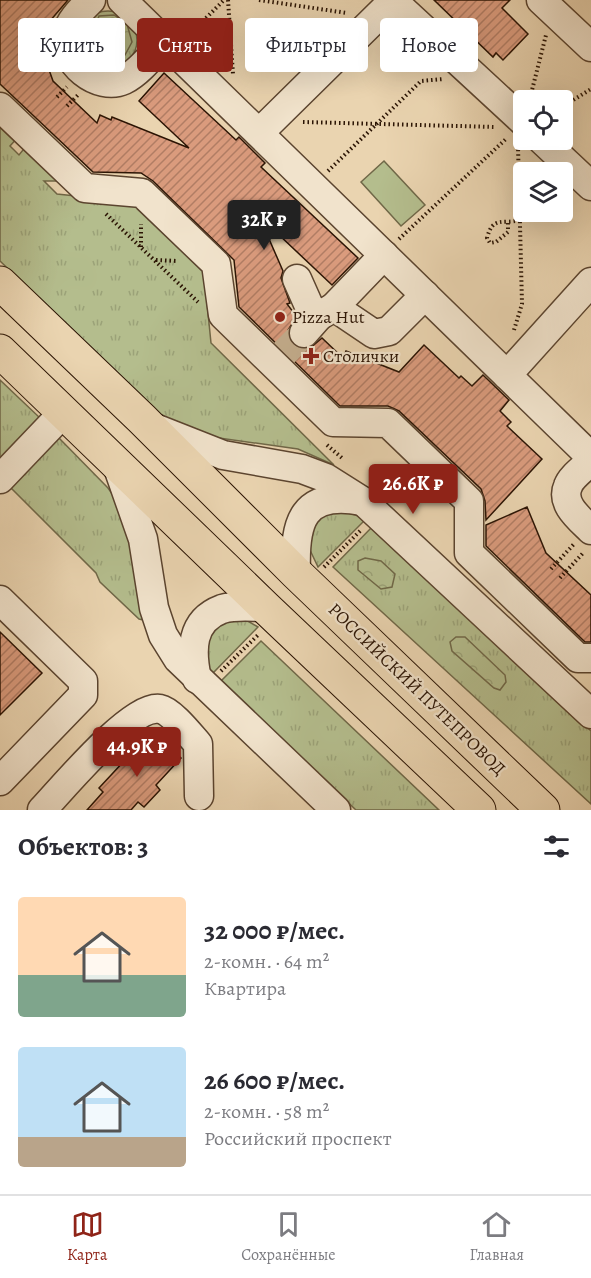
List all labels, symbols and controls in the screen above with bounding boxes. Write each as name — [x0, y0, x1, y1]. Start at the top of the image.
chip: Купить — [18, 18, 125, 72]
chip: Снять — [137, 18, 233, 72]
chip: Фильтры — [245, 18, 368, 72]
chip: Новое — [380, 18, 478, 72]
map controls — [513, 90, 573, 222]
button: locate — [513, 90, 573, 150]
button: layers — [513, 162, 573, 222]
pin: 32K ₽ — [222, 200, 306, 251]
text: 32K ₽ — [241, 206, 287, 233]
place label: Pizza Hut — [292, 305, 365, 329]
marker: Pizza Hut — [273, 310, 287, 324]
place label: Столички — [323, 344, 399, 368]
marker: Столички — [304, 349, 318, 363]
pin: 26.6K ₽ — [358, 464, 468, 515]
text: 26.6K ₽ — [383, 470, 443, 497]
street label: РОССИЙСКИЙ ПУТЕПРОВОД — [323, 598, 511, 780]
pin: 44.9K ₽ — [82, 727, 192, 778]
text: 44.9K ₽ — [107, 733, 167, 760]
text: Объектов: 3 — [18, 829, 148, 864]
icon: filters — [540, 830, 573, 863]
text: 32 000 ₽/мес. — [204, 913, 345, 948]
icon: home — [66, 921, 138, 993]
text: 2-комн. · 64 m² — [204, 948, 329, 975]
text: Квартира — [204, 975, 286, 1002]
text: 26 600 ₽/мес. — [204, 1063, 345, 1098]
icon: home — [66, 1071, 138, 1143]
text: 2-комн. · 58 m² — [204, 1098, 329, 1125]
text: Российский проспект — [204, 1125, 392, 1152]
tab: Карта — [67, 1208, 107, 1266]
tab: Сохранённые — [241, 1208, 336, 1266]
tab: Главная — [470, 1208, 524, 1266]

